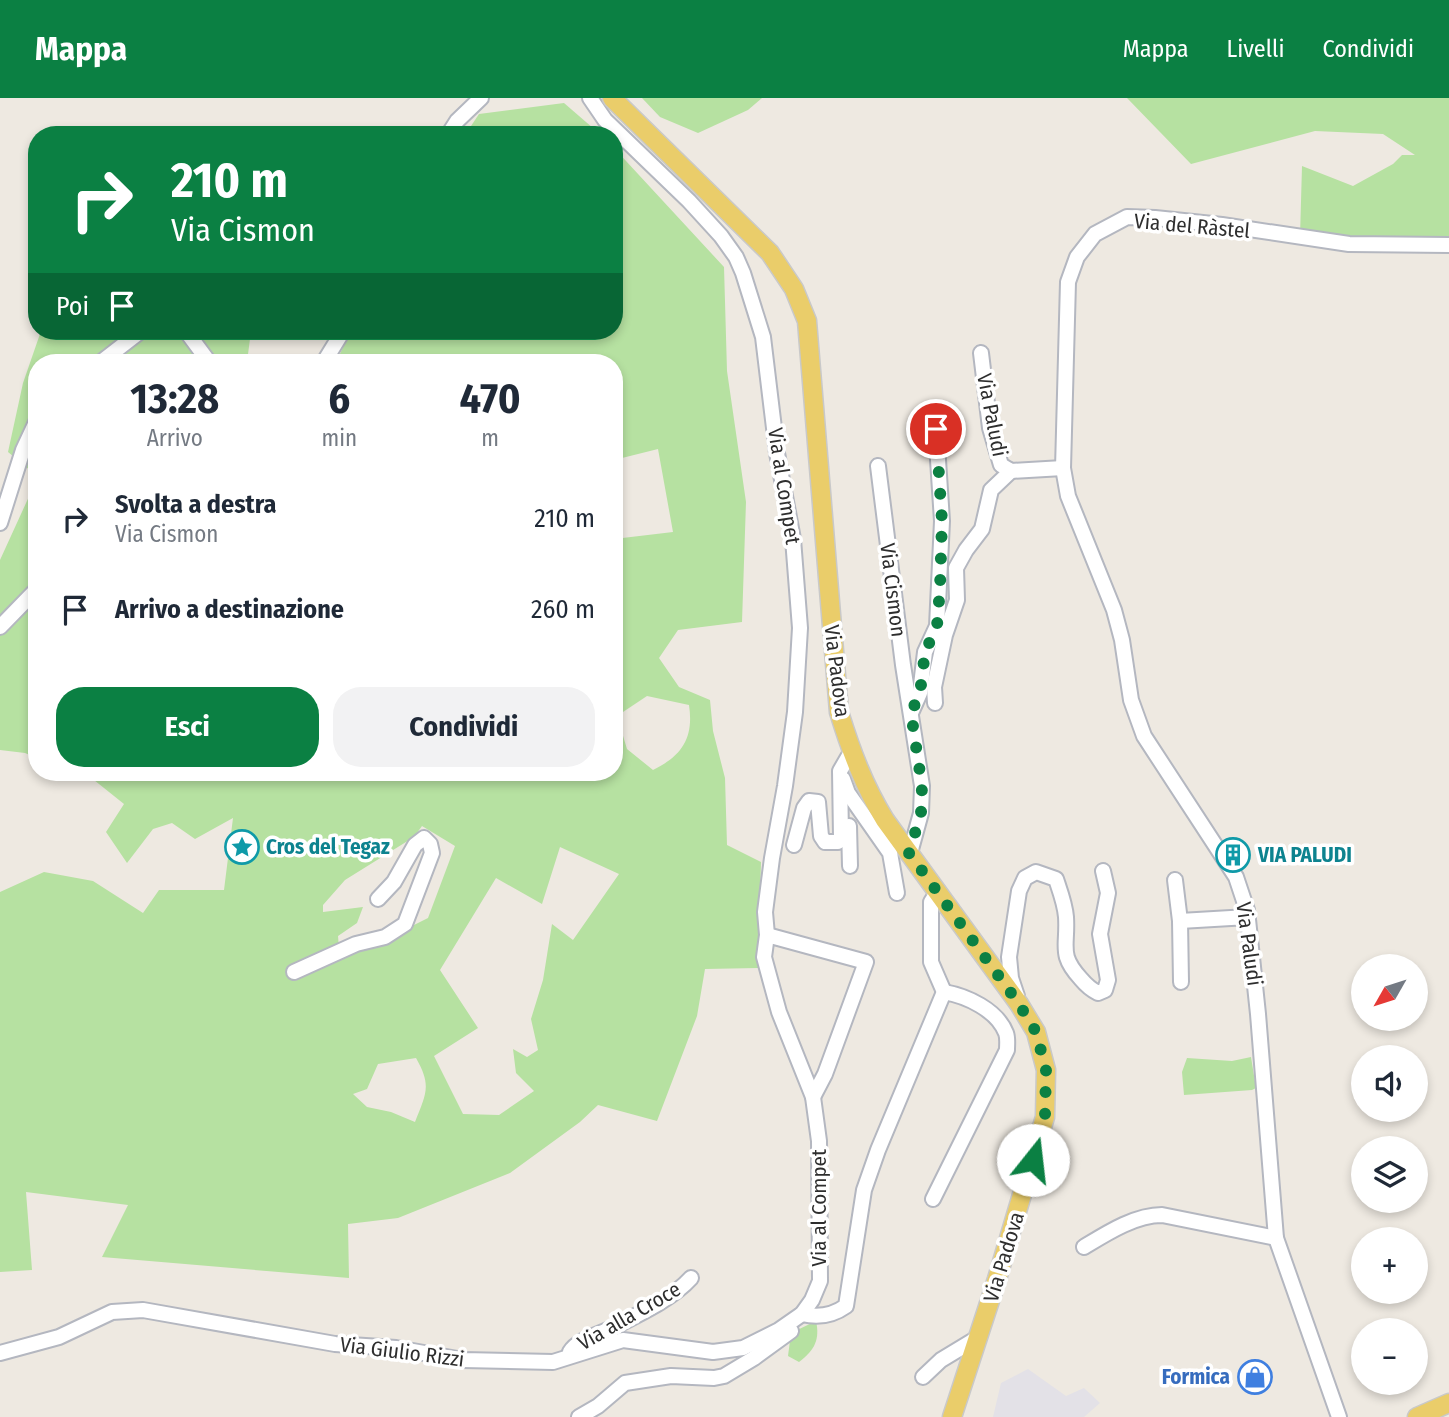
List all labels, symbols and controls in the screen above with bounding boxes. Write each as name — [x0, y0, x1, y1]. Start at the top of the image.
text: Mappa — [35, 29, 127, 69]
text: Mappa — [1123, 35, 1189, 63]
text: Livelli — [1227, 35, 1284, 63]
text: Condividi — [1322, 35, 1414, 63]
text: 210 m — [171, 151, 288, 210]
icon: right — [56, 154, 147, 245]
street label: Via del Ràstel — [1133, 208, 1251, 244]
text: Via Cismon — [171, 211, 315, 249]
icon: arrive — [103, 287, 141, 325]
text: Poi — [56, 291, 89, 322]
street label: Via Paludi — [971, 371, 1013, 459]
text: 13:28 — [130, 374, 219, 424]
text: 6 — [328, 374, 350, 424]
text: 470 — [459, 374, 521, 424]
pin — [906, 399, 966, 459]
icon: arrive — [917, 410, 955, 448]
text: Arrivo — [147, 424, 203, 452]
text: min — [322, 424, 357, 452]
text: m — [481, 424, 499, 452]
street label: Via al Compet — [762, 426, 806, 546]
text: Svolta a destra — [115, 489, 276, 520]
icon: right — [56, 500, 94, 538]
text: 210 m — [534, 503, 595, 534]
text: Via Cismon — [115, 520, 218, 548]
street label: Via Cismon — [874, 542, 912, 638]
icon: arrive — [56, 591, 94, 629]
text: Arrivo a destinazione — [115, 594, 344, 625]
text: 260 m — [531, 594, 595, 625]
street label: Via Padova — [818, 623, 856, 719]
button: Esci — [56, 687, 319, 767]
button: Condividi — [333, 687, 595, 767]
place icon: Cros del Tegaz — [223, 828, 261, 866]
place label: Cros del Tegaz — [266, 834, 390, 860]
building icon: VIA PALUDI — [1214, 836, 1252, 874]
place label: VIA PALUDI — [1257, 842, 1352, 868]
street label: Via Paludi — [1230, 900, 1268, 988]
north arrow — [1351, 954, 1428, 1031]
map controls — [1351, 954, 1428, 1395]
button: sound — [1351, 1045, 1428, 1122]
position arrow — [996, 1123, 1070, 1197]
button: layers — [1351, 1136, 1428, 1213]
street label: Via al Compet — [806, 1149, 832, 1267]
street label: Via Padova — [978, 1209, 1030, 1305]
button: + — [1351, 1227, 1428, 1304]
street label: Via alla Croce — [573, 1276, 685, 1356]
button: − — [1351, 1318, 1428, 1395]
street label: Via Giulio Rizzi — [338, 1331, 466, 1373]
shop icon: Formica — [1236, 1358, 1274, 1396]
place label: Formica — [1162, 1364, 1230, 1390]

